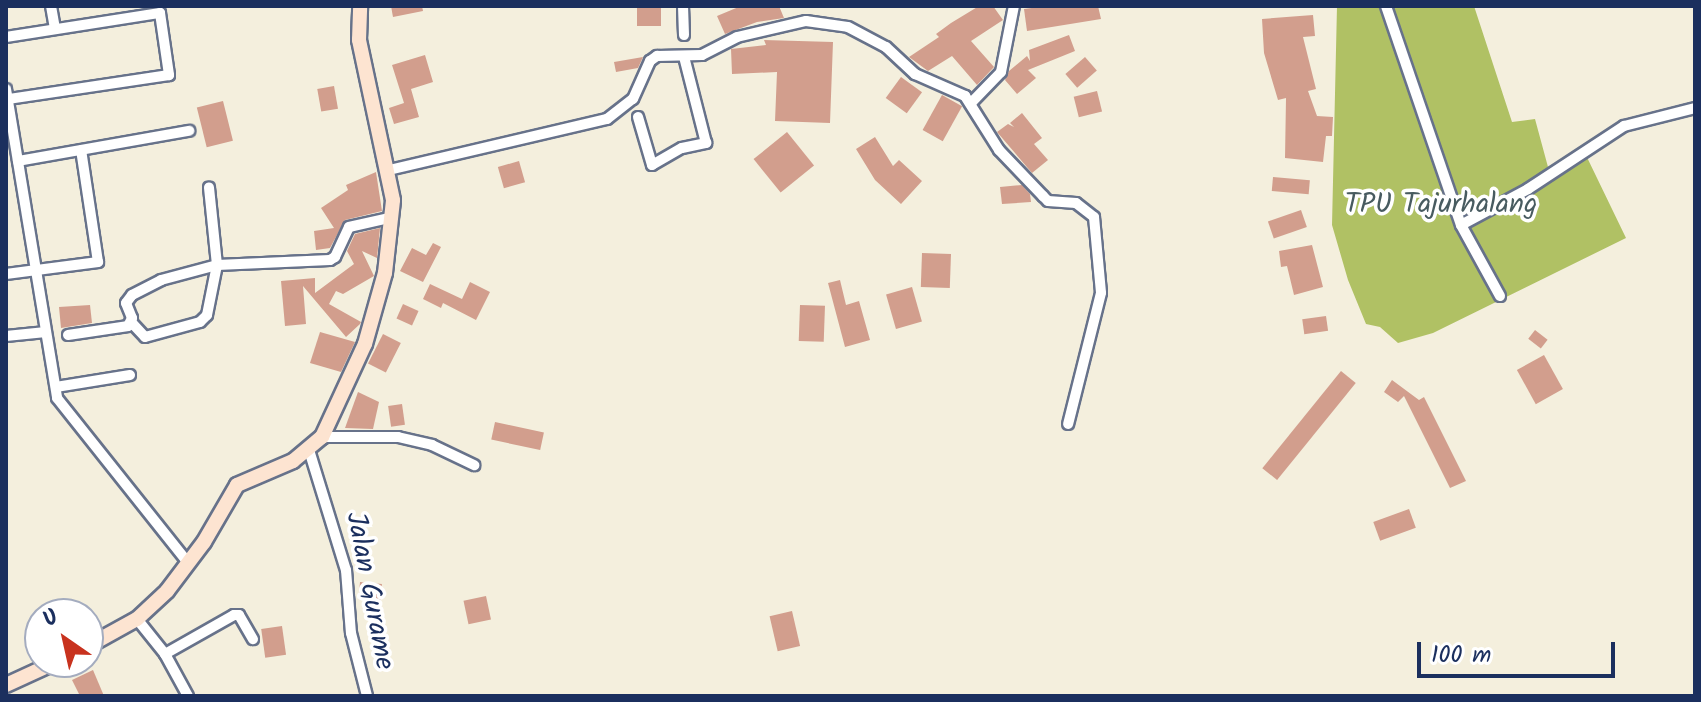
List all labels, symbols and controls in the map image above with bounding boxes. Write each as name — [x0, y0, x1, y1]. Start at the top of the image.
park label: TPU Tajurhalang — [1345, 188, 1537, 222]
street label: Jalan Gurame — [337, 509, 401, 673]
north arrow — [24, 598, 104, 678]
text: U — [36, 601, 67, 638]
scale bar — [1421, 626, 1619, 676]
text: 100 m — [1431, 636, 1491, 675]

